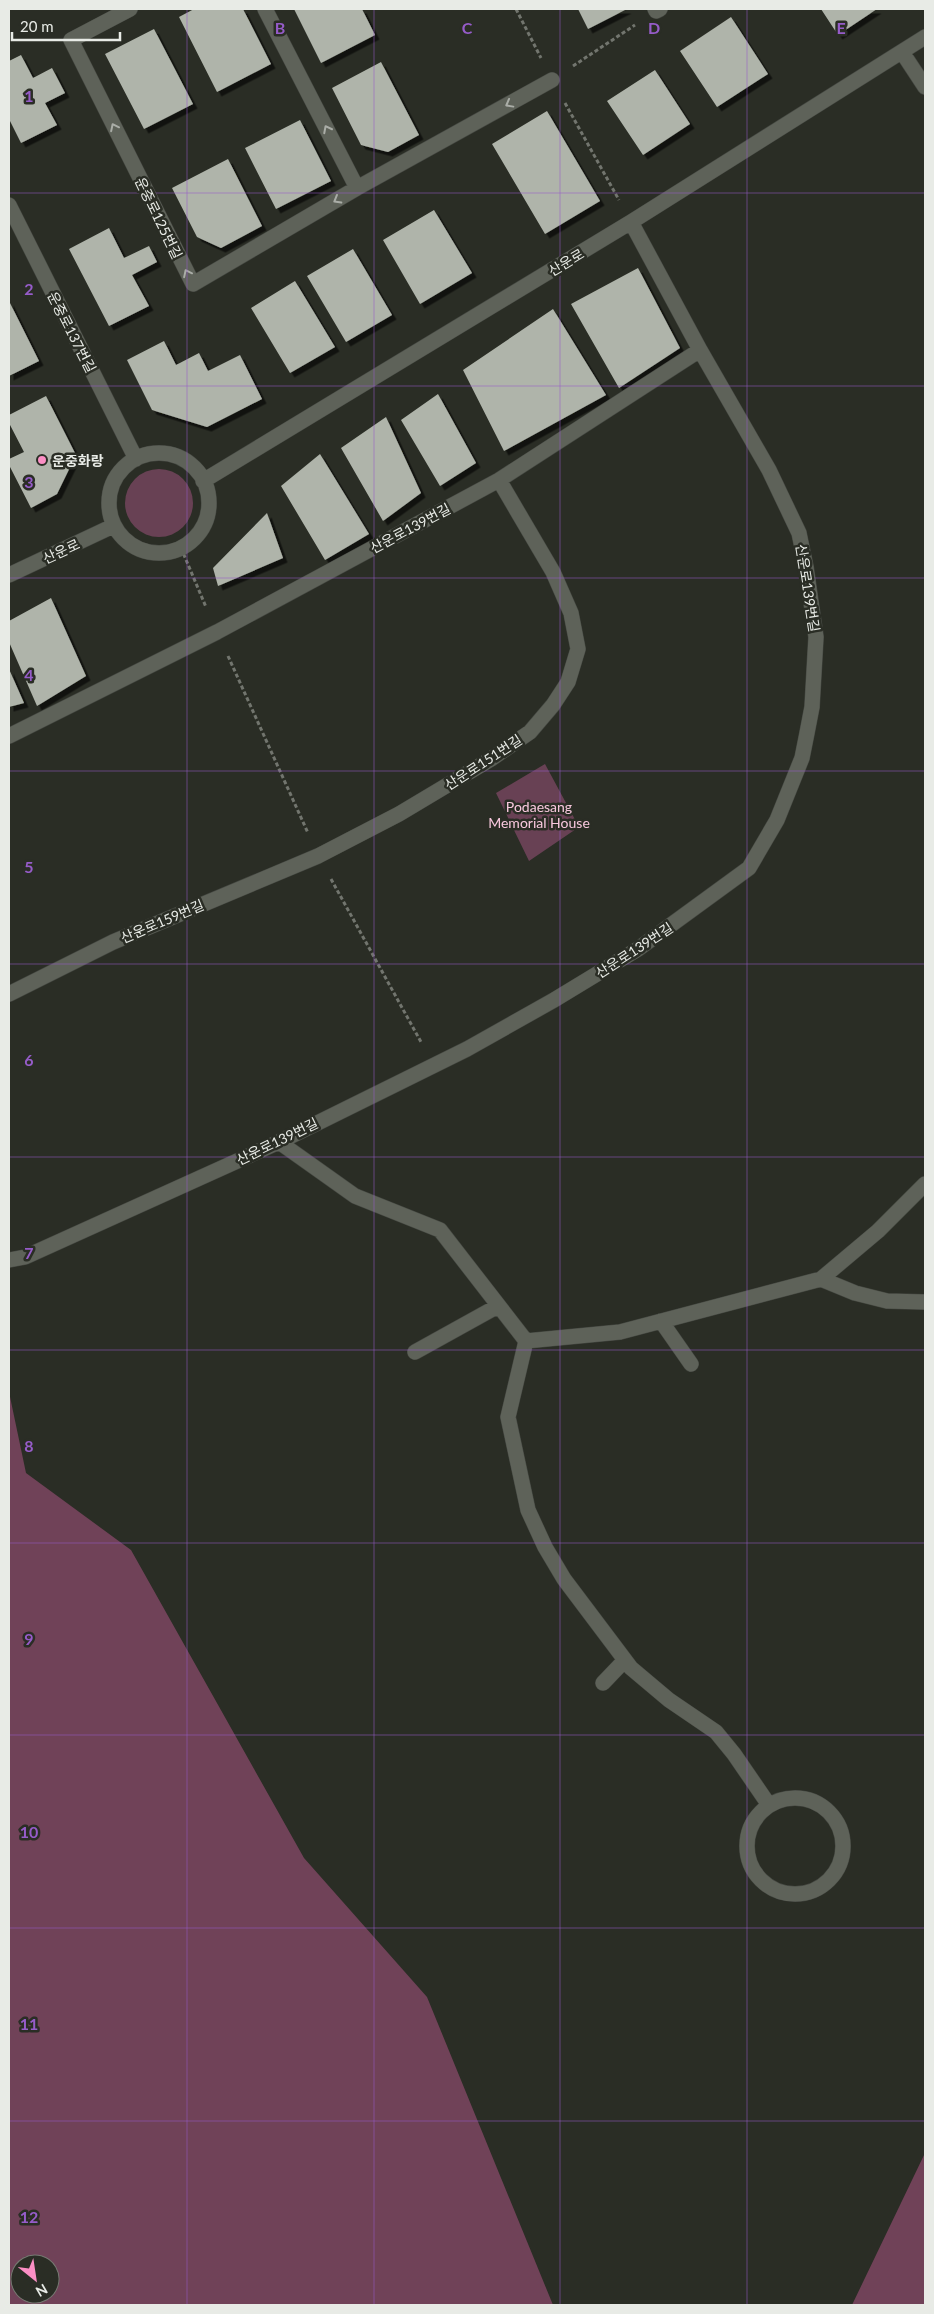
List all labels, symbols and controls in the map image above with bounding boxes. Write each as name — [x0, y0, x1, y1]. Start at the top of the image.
scale bar — [12, 10, 120, 42]
text: 20 m — [20, 17, 54, 35]
text: B — [275, 18, 285, 37]
text: C — [462, 18, 473, 37]
text: D — [648, 18, 660, 37]
text: E — [836, 18, 846, 37]
text: 1 — [24, 86, 34, 105]
one-way arrow — [505, 97, 514, 107]
one-way arrow — [110, 124, 120, 133]
one-way arrow — [323, 125, 333, 134]
street label: 운중로125번길 — [132, 174, 186, 262]
one-way arrow — [333, 194, 342, 204]
street label: 산운로 — [545, 245, 587, 279]
one-way arrow — [183, 269, 193, 278]
text: 2 — [24, 279, 34, 298]
street label: 운중로137번길 — [44, 289, 100, 375]
place label: 운중화랑 — [52, 452, 104, 469]
marker: 운중화랑 — [36, 454, 48, 466]
text: 3 — [24, 472, 34, 491]
street label: 산운로139번길 — [367, 500, 453, 556]
street label: 산운로 — [40, 535, 82, 567]
street label: 산운로139번길 — [793, 543, 823, 633]
text: 4 — [24, 665, 34, 684]
street label: 산운로151번길 — [441, 731, 525, 793]
park label: Podaesang Memorial House — [488, 798, 590, 831]
text: 5 — [24, 857, 34, 876]
street label: 산운로159번길 — [118, 896, 206, 946]
street label: 산운로139번길 — [592, 919, 676, 981]
text: 6 — [24, 1050, 34, 1069]
street label: 산운로139번길 — [233, 1114, 321, 1168]
text: 7 — [24, 1243, 34, 1262]
text: 8 — [24, 1436, 34, 1455]
text: 9 — [24, 1629, 34, 1648]
text: 10 — [20, 1822, 38, 1841]
text: 11 — [20, 2014, 38, 2033]
text: 12 — [20, 2207, 38, 2226]
north arrow — [10, 2254, 60, 2304]
text: N — [33, 2281, 51, 2301]

